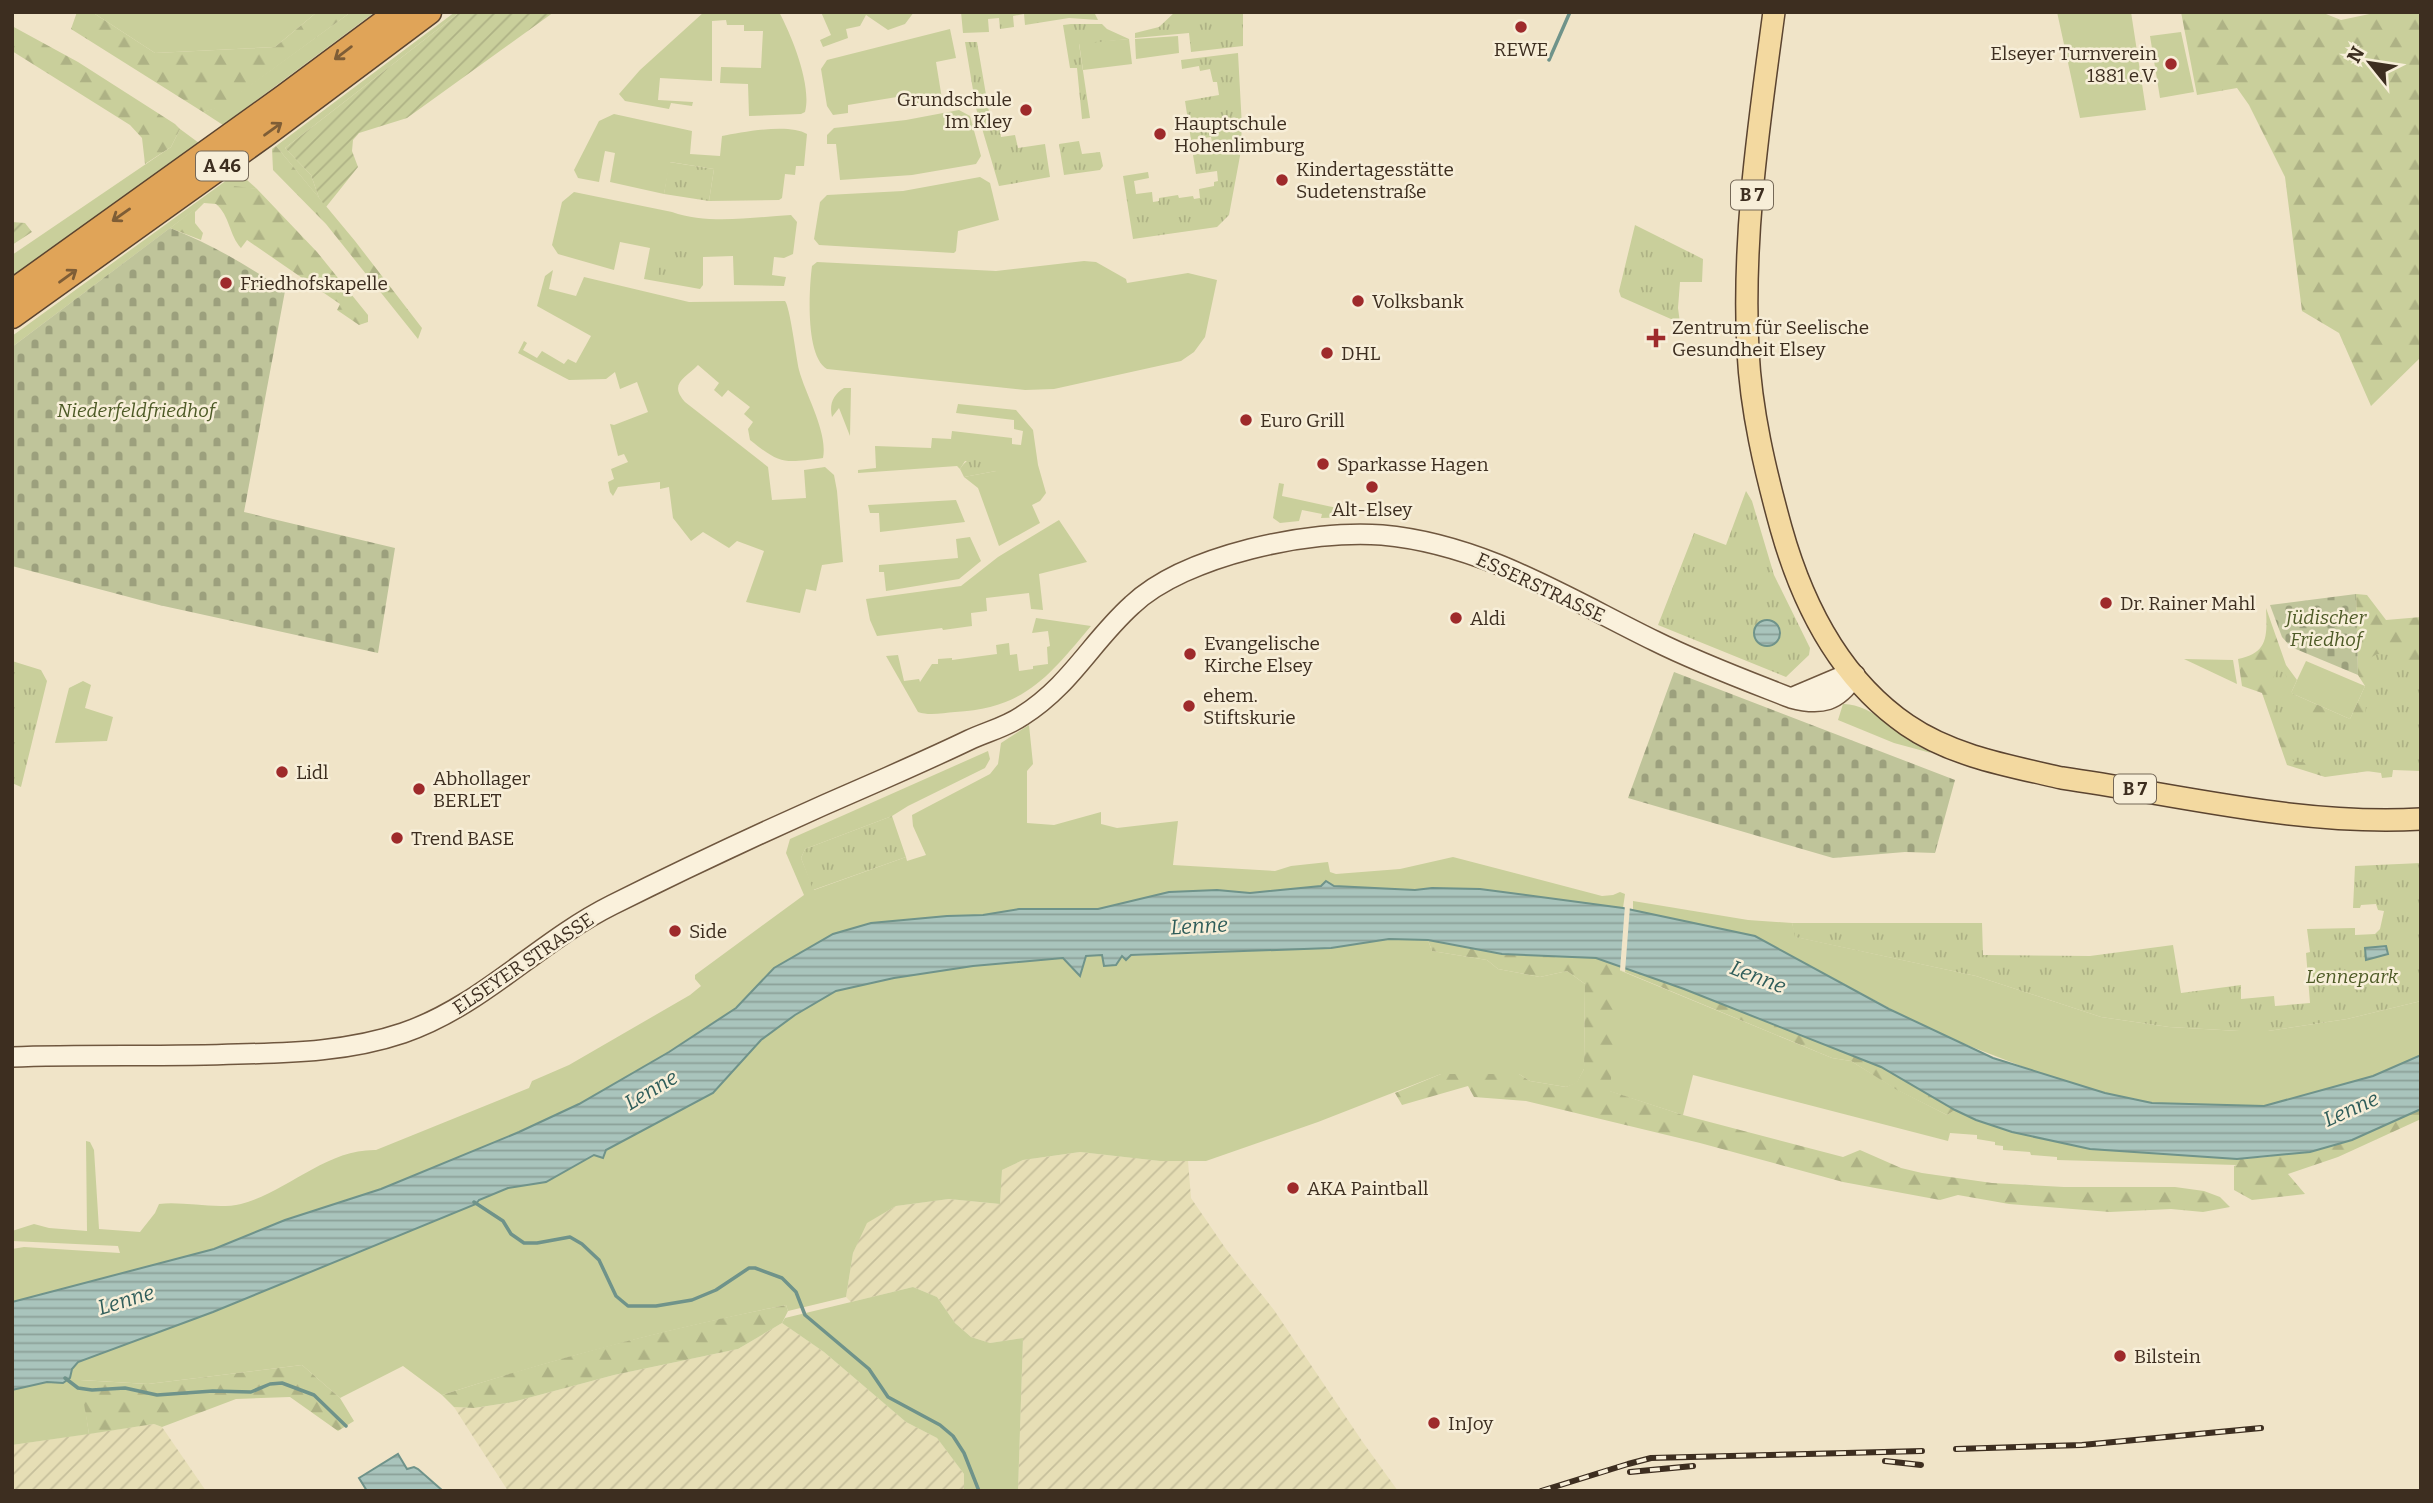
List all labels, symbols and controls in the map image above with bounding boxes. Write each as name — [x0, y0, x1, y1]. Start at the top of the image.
marker: REWE — [1513, 19, 1529, 35]
north arrow — [2335, 28, 2405, 98]
place label: REWE — [1494, 38, 1548, 61]
place label: Elseyer Turnverein 1881 e.V. — [1990, 42, 2157, 87]
text: N — [2342, 42, 2370, 67]
one-way arrow — [334, 46, 353, 61]
marker: Elseyer Turnverein 1881 e.V. — [2163, 56, 2179, 72]
place label: Grundschule Im Kley — [897, 88, 1013, 133]
marker: Grundschule Im Kley — [1018, 102, 1034, 118]
place label: Hauptschule Hohenlimburg — [1174, 112, 1305, 157]
one-way arrow — [263, 122, 282, 137]
marker: Hauptschule Hohenlimburg — [1152, 126, 1168, 142]
road number: A 46 — [196, 152, 248, 181]
place label: Kindertagesstätte Sudetenstraße — [1296, 158, 1454, 203]
marker: Kindertagesstätte Sudetenstraße — [1274, 172, 1290, 188]
road number: B 7 — [1731, 180, 1773, 210]
one-way arrow — [112, 208, 131, 222]
one-way arrow — [58, 269, 77, 283]
place label: Friedhofskapelle — [240, 272, 388, 295]
marker: Friedhofskapelle — [218, 275, 234, 291]
place label: Volksbank — [1372, 290, 1464, 313]
marker: Volksbank — [1350, 293, 1366, 309]
place label: Zentrum für Seelische Gesundheit Elsey — [1672, 316, 1869, 361]
marker: Zentrum für Seelische Gesundheit Elsey — [1646, 328, 1666, 348]
place label: DHL — [1341, 342, 1380, 365]
marker: DHL — [1319, 345, 1335, 361]
park label: Niederfeldfriedhof — [57, 399, 218, 422]
place label: Euro Grill — [1260, 409, 1345, 432]
marker: Euro Grill — [1238, 412, 1254, 428]
place label: Sparkasse Hagen — [1337, 453, 1489, 476]
marker: Sparkasse Hagen — [1315, 456, 1331, 472]
marker: Alt-Elsey — [1364, 479, 1380, 495]
place label: Alt-Elsey — [1332, 498, 1413, 521]
street label: ESSERSTRASSE — [1473, 548, 1609, 627]
place label: Dr. Rainer Mahl — [2120, 592, 2255, 615]
marker: Dr. Rainer Mahl — [2098, 595, 2114, 611]
park label: Jüdischer Friedhof — [2284, 606, 2367, 651]
place label: Aldi — [1470, 607, 1506, 630]
marker: Aldi — [1448, 610, 1464, 626]
place label: Evangelische Kirche Elsey — [1204, 632, 1320, 677]
marker: Evangelische Kirche Elsey — [1182, 646, 1198, 662]
place label: ehem. Stiftskurie — [1203, 684, 1296, 729]
marker: ehem. Stiftskurie — [1181, 698, 1197, 714]
place label: Lidl — [296, 761, 329, 784]
marker: Lidl — [274, 764, 290, 780]
place label: Abhollager BERLET — [433, 767, 531, 812]
road number: B 7 — [2114, 774, 2156, 804]
marker: Abhollager BERLET — [411, 781, 427, 797]
place label: Trend BASE — [411, 827, 514, 850]
marker: Trend BASE — [389, 830, 405, 846]
street label: ELSEYER STRASSE — [448, 908, 598, 1019]
water label: Lenne — [1170, 911, 1229, 940]
place label: Side — [689, 920, 727, 943]
marker: Side — [667, 923, 683, 939]
water label: Lenne — [1727, 955, 1790, 1000]
park label: Lennepark — [2306, 965, 2399, 988]
water label: Lenne — [620, 1064, 683, 1116]
water label: Lenne — [2319, 1085, 2383, 1133]
place label: AKA Paintball — [1307, 1177, 1428, 1200]
marker: AKA Paintball — [1285, 1180, 1301, 1196]
water label: Lenne — [95, 1279, 158, 1321]
place label: Bilstein — [2134, 1345, 2201, 1368]
marker: Bilstein — [2112, 1348, 2128, 1364]
place label: InJoy — [1448, 1412, 1494, 1435]
marker: InJoy — [1426, 1415, 1442, 1431]

